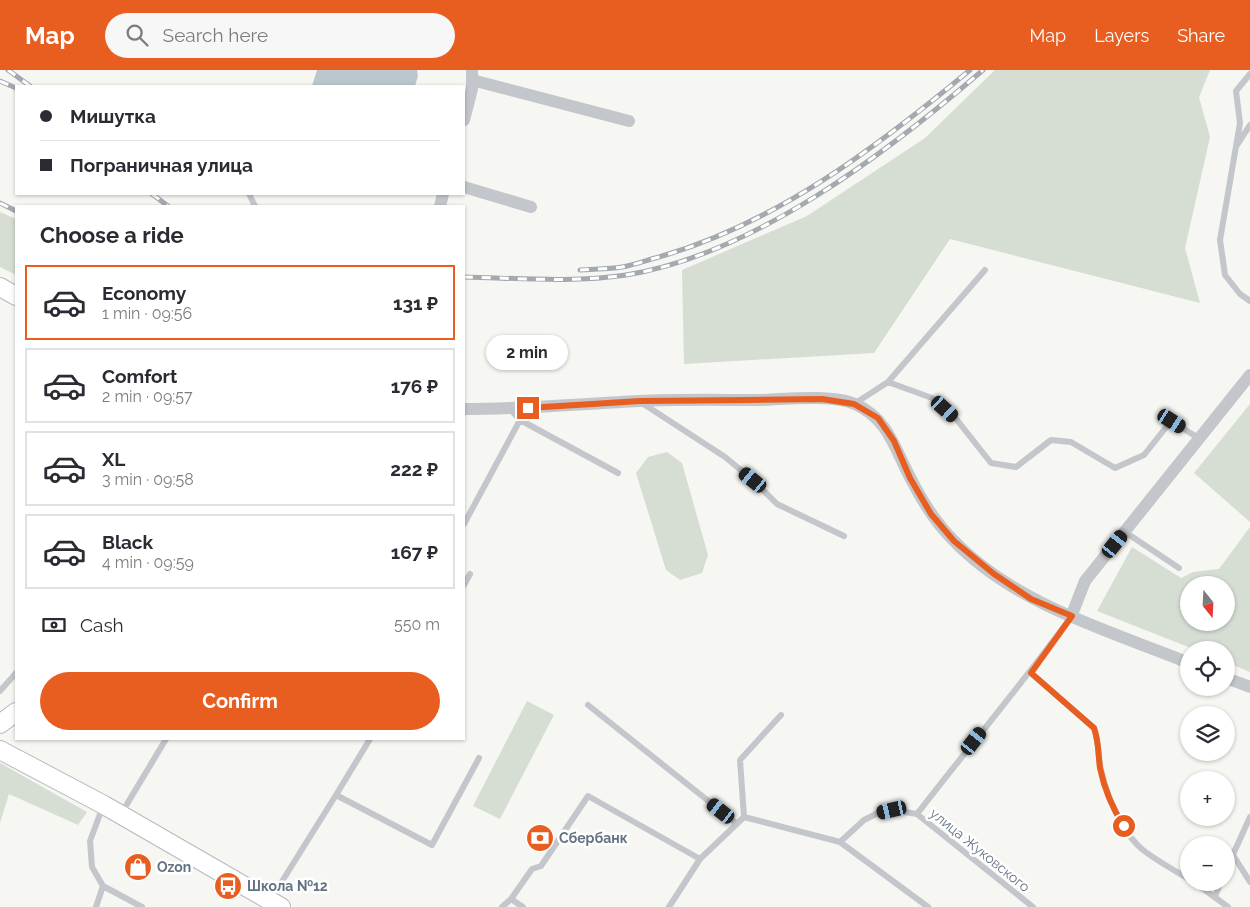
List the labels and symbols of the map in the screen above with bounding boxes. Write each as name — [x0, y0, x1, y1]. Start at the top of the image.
callout: 2 min — [487, 336, 569, 370]
car — [928, 393, 961, 425]
route end — [517, 397, 539, 419]
car — [1155, 407, 1188, 435]
car — [736, 465, 769, 495]
car — [1099, 528, 1130, 560]
north arrow — [1180, 576, 1235, 631]
car — [958, 725, 989, 757]
car — [704, 796, 737, 826]
car — [875, 799, 908, 821]
street label: улица Жуковского — [927, 805, 1033, 895]
route start — [1113, 815, 1135, 837]
bank icon: Сбербанк — [525, 823, 555, 853]
place label: Сбербанк — [559, 830, 628, 846]
shop icon: Ozon — [123, 852, 153, 882]
place label: Ozon — [157, 859, 191, 875]
bus stop icon: Школа №12 — [213, 871, 243, 901]
place label: Школа №12 — [247, 878, 328, 894]

